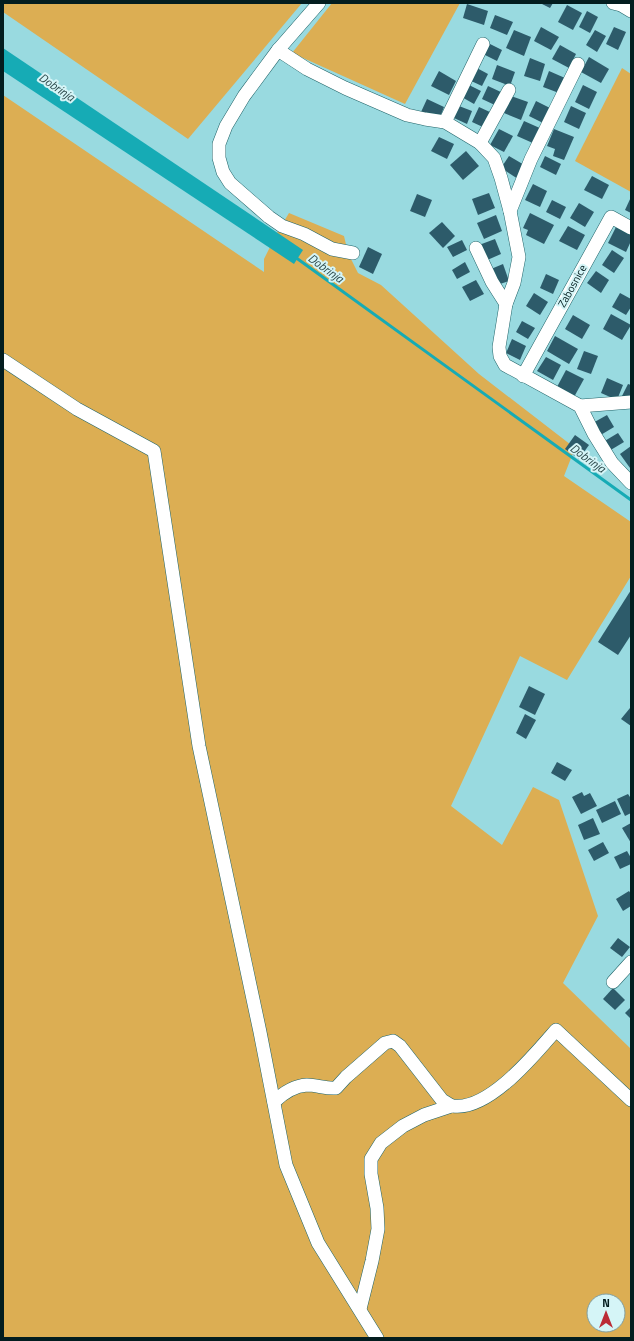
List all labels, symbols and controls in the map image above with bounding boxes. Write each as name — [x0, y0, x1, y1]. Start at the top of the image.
water label: Dobrinja — [35, 68, 80, 107]
water label: Dobrinja — [304, 249, 349, 288]
street label: Zabosnice — [554, 261, 591, 310]
water label: Dobrinja — [566, 439, 611, 478]
north arrow — [586, 1293, 626, 1333]
text: N — [602, 1295, 610, 1311]

